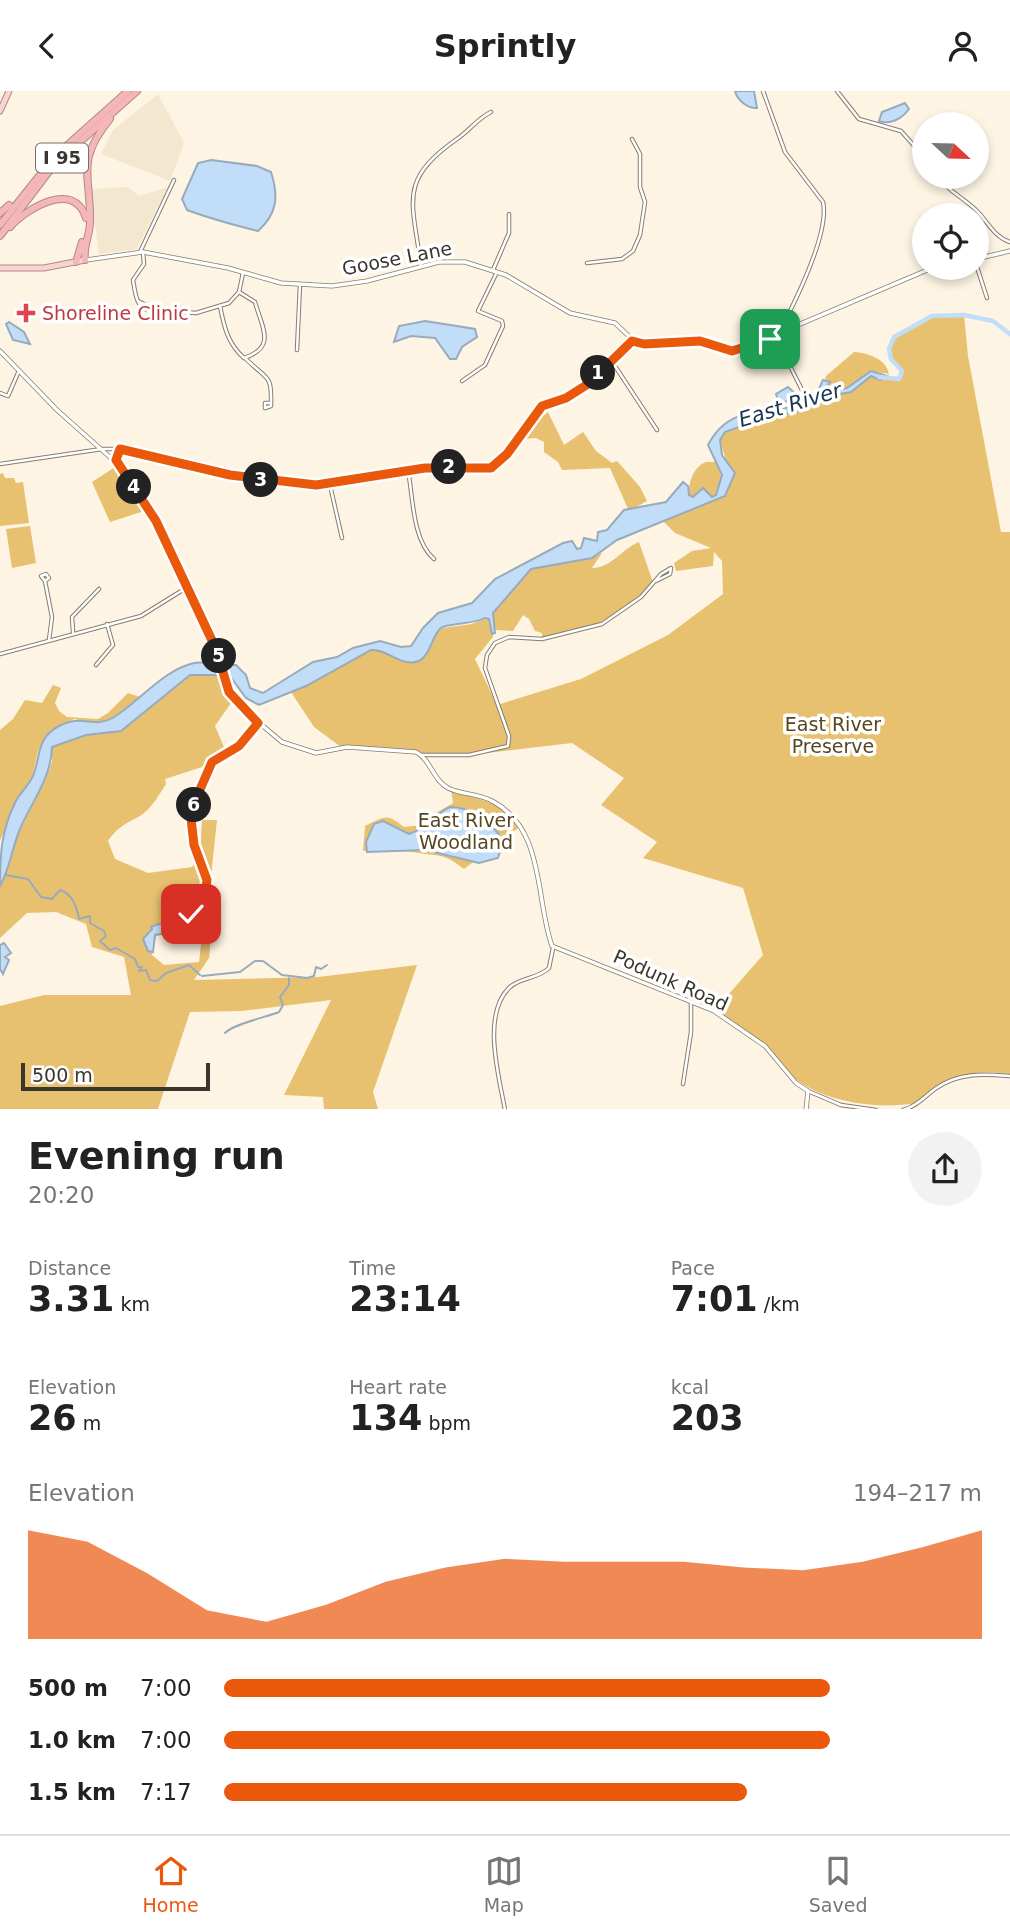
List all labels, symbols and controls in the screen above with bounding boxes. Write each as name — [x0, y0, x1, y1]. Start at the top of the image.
icon: back — [28, 27, 66, 65]
text: Sprintly — [434, 27, 576, 65]
icon: person — [944, 27, 982, 65]
north arrow — [912, 112, 989, 189]
map controls — [912, 112, 989, 280]
road number: I 95 — [36, 143, 88, 173]
button: locate — [912, 203, 989, 280]
street label: Goose Lane — [340, 237, 454, 279]
place label: Shoreline Clinic — [42, 302, 189, 324]
marker: Shoreline Clinic — [16, 303, 36, 323]
pin — [740, 309, 800, 369]
icon: arrive — [751, 320, 789, 358]
pin: 1 — [580, 355, 616, 391]
text: 1 — [591, 361, 604, 383]
water label: East River — [736, 378, 846, 432]
pin: 2 — [432, 449, 466, 485]
text: 2 — [442, 455, 455, 477]
pin: 3 — [244, 463, 278, 497]
text: 3 — [254, 468, 267, 490]
pin: 4 — [116, 469, 152, 505]
text: 4 — [127, 475, 140, 497]
pin: 5 — [202, 639, 236, 673]
text: 5 — [212, 644, 225, 666]
park label: East River Preserve — [785, 713, 881, 757]
pin: 6 — [176, 787, 212, 823]
text: 6 — [187, 793, 200, 815]
park label: East River Woodland — [418, 809, 514, 853]
pin — [161, 884, 221, 944]
icon: check — [172, 895, 210, 933]
street label: Podunk Road — [610, 945, 732, 1015]
scale bar — [21, 1061, 210, 1092]
text: 500 m — [32, 1064, 93, 1086]
button: share — [908, 1132, 982, 1206]
text: Evening run — [28, 1134, 285, 1178]
text: 20:20 — [28, 1182, 94, 1208]
text: Distance — [28, 1257, 111, 1279]
text: Time — [349, 1257, 396, 1279]
text: Pace — [671, 1257, 715, 1279]
text: 3.31 — [28, 1279, 114, 1319]
text: 23:14 — [349, 1279, 461, 1319]
text: 7:01 — [671, 1279, 758, 1319]
text: km — [114, 1293, 150, 1315]
text: /km — [758, 1293, 800, 1315]
text: Elevation — [28, 1376, 116, 1398]
text: Heart rate — [349, 1376, 447, 1398]
text: kcal — [671, 1376, 709, 1398]
text: 26 — [28, 1398, 77, 1438]
text: 134 — [349, 1398, 422, 1438]
text: 203 — [671, 1398, 744, 1438]
text: m — [77, 1412, 101, 1434]
text: bpm — [422, 1412, 471, 1434]
text: Elevation — [28, 1480, 135, 1506]
text: 194–217 m — [853, 1480, 982, 1506]
text: 500 m — [28, 1675, 108, 1701]
text: 7:00 — [140, 1675, 192, 1701]
text: 1.0 km — [28, 1727, 116, 1753]
text: 7:00 — [140, 1727, 192, 1753]
text: 1.5 km — [28, 1779, 116, 1805]
text: 7:17 — [140, 1779, 192, 1805]
tab: Home — [143, 1852, 199, 1916]
tab: Map — [484, 1852, 524, 1916]
tab: Saved — [809, 1852, 867, 1916]

